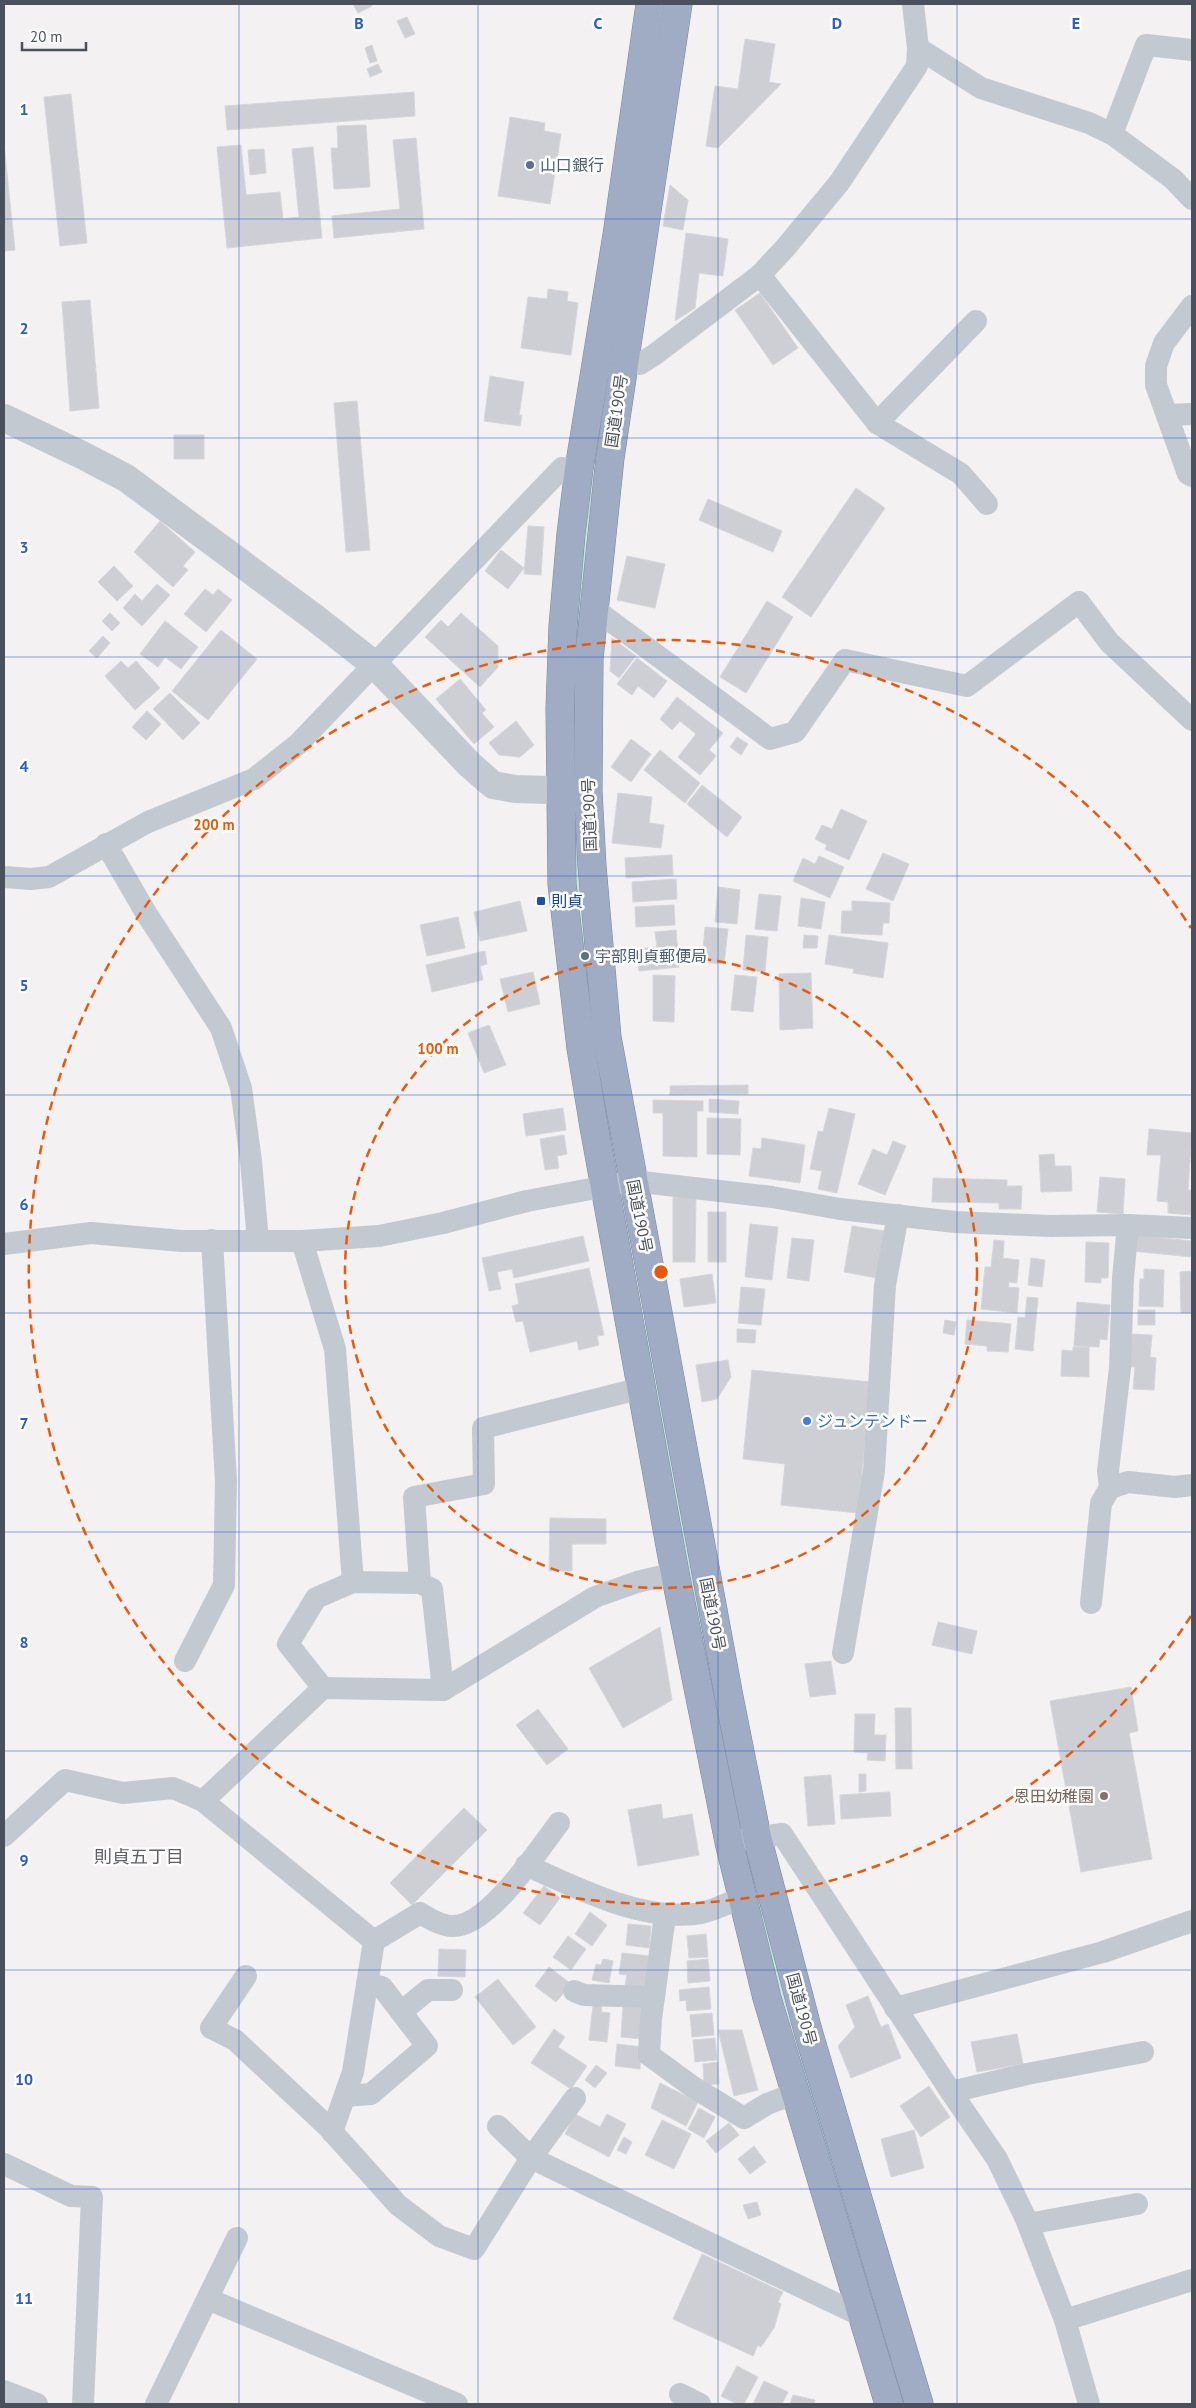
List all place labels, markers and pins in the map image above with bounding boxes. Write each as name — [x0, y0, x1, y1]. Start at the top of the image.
place label: 山口銀行 — [540, 155, 604, 175]
marker: 山口銀行 — [524, 159, 536, 171]
place label: 則貞 — [551, 891, 583, 911]
marker: 則貞 — [535, 895, 547, 907]
place label: 宇部則貞郵便局 — [595, 946, 707, 966]
marker: 宇部則貞郵便局 — [579, 950, 591, 962]
centre of rings — [652, 1263, 670, 1281]
place label: ジュンテンドー — [817, 1411, 928, 1431]
marker: ジュンテンドー — [801, 1415, 813, 1427]
place label: 恩田幼稚園 — [1014, 1786, 1094, 1806]
marker: 恩田幼稚園 — [1098, 1790, 1110, 1802]

